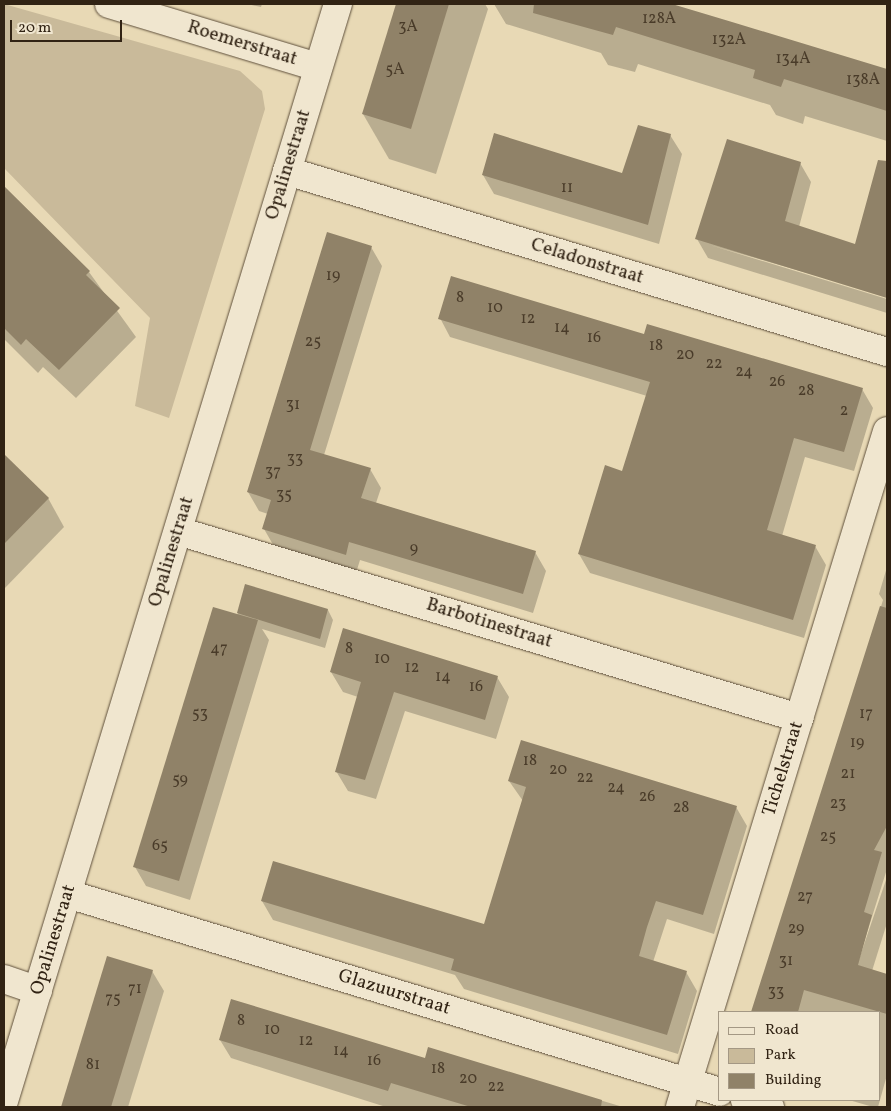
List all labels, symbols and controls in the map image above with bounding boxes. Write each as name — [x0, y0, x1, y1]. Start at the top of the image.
house number: 128A — [642, 9, 676, 29]
scale bar — [12, 10, 125, 42]
street label: Roemerstraat — [184, 16, 300, 72]
house number: 3A — [398, 17, 418, 37]
text: 20 m — [18, 18, 51, 39]
house number: 132A — [712, 30, 746, 50]
house number: 134A — [775, 49, 811, 69]
house number: 5A — [386, 60, 404, 80]
house number: 138A — [846, 70, 880, 90]
street label: Opalinestraat — [261, 107, 317, 223]
house number: 11 — [561, 178, 573, 198]
street label: Celadonstraat — [528, 234, 646, 290]
house number: 19 — [326, 266, 340, 286]
house number: 8 — [456, 288, 464, 308]
house number: 10 — [487, 298, 503, 318]
house number: 12 — [521, 309, 535, 329]
house number: 14 — [554, 318, 570, 338]
house number: 16 — [587, 328, 601, 348]
house number: 25 — [305, 332, 321, 352]
house number: 18 — [649, 336, 663, 356]
house number: 20 — [676, 345, 694, 365]
house number: 22 — [705, 354, 723, 374]
house number: 24 — [735, 362, 753, 382]
house number: 26 — [769, 372, 785, 392]
house number: 28 — [798, 381, 814, 401]
house number: 31 — [286, 395, 300, 415]
house number: 2 — [840, 401, 848, 421]
house number: 33 — [287, 449, 303, 469]
house number: 37 — [265, 462, 281, 482]
house number: 35 — [276, 485, 292, 505]
street label: Opalinestraat — [144, 494, 200, 610]
house number: 9 — [410, 539, 418, 559]
street label: Barbotinestraat — [423, 594, 555, 654]
house number: 47 — [210, 639, 228, 659]
house number: 8 — [345, 639, 353, 659]
house number: 10 — [374, 649, 390, 669]
house number: 12 — [405, 658, 419, 678]
house number: 14 — [435, 667, 451, 687]
house number: 16 — [469, 677, 483, 697]
house number: 53 — [192, 704, 208, 724]
house number: 17 — [859, 704, 873, 724]
street label: Tichelstraat — [759, 719, 809, 819]
house number: 19 — [850, 733, 864, 753]
house number: 18 — [523, 751, 537, 771]
house number: 20 — [549, 760, 567, 780]
house number: 21 — [841, 764, 855, 784]
house number: 22 — [576, 768, 594, 788]
house number: 59 — [172, 770, 188, 790]
house number: 24 — [607, 778, 625, 798]
house number: 26 — [639, 787, 655, 807]
house number: 23 — [830, 794, 846, 814]
house number: 28 — [673, 798, 689, 818]
house number: 25 — [820, 827, 836, 847]
house number: 65 — [152, 836, 168, 856]
street label: Opalinestraat — [26, 882, 82, 998]
house number: 27 — [797, 887, 813, 907]
house number: 29 — [788, 919, 804, 939]
house number: 31 — [779, 951, 793, 971]
street label: Glazuurstraat — [335, 965, 453, 1021]
house number: 71 — [128, 979, 142, 999]
house number: 33 — [768, 982, 784, 1002]
house number: 75 — [105, 989, 121, 1009]
house number: 8 — [237, 1011, 245, 1031]
legend — [718, 1011, 881, 1101]
house number: 10 — [264, 1020, 280, 1040]
text: Road — [765, 1020, 799, 1041]
house number: 12 — [299, 1031, 313, 1051]
house number: 14 — [333, 1041, 349, 1061]
text: Park — [765, 1045, 796, 1066]
house number: 16 — [367, 1051, 381, 1071]
house number: 81 — [86, 1055, 100, 1075]
house number: 18 — [431, 1059, 445, 1079]
house number: 20 — [459, 1069, 477, 1089]
text: Building — [765, 1070, 821, 1091]
house number: 22 — [487, 1077, 505, 1097]

